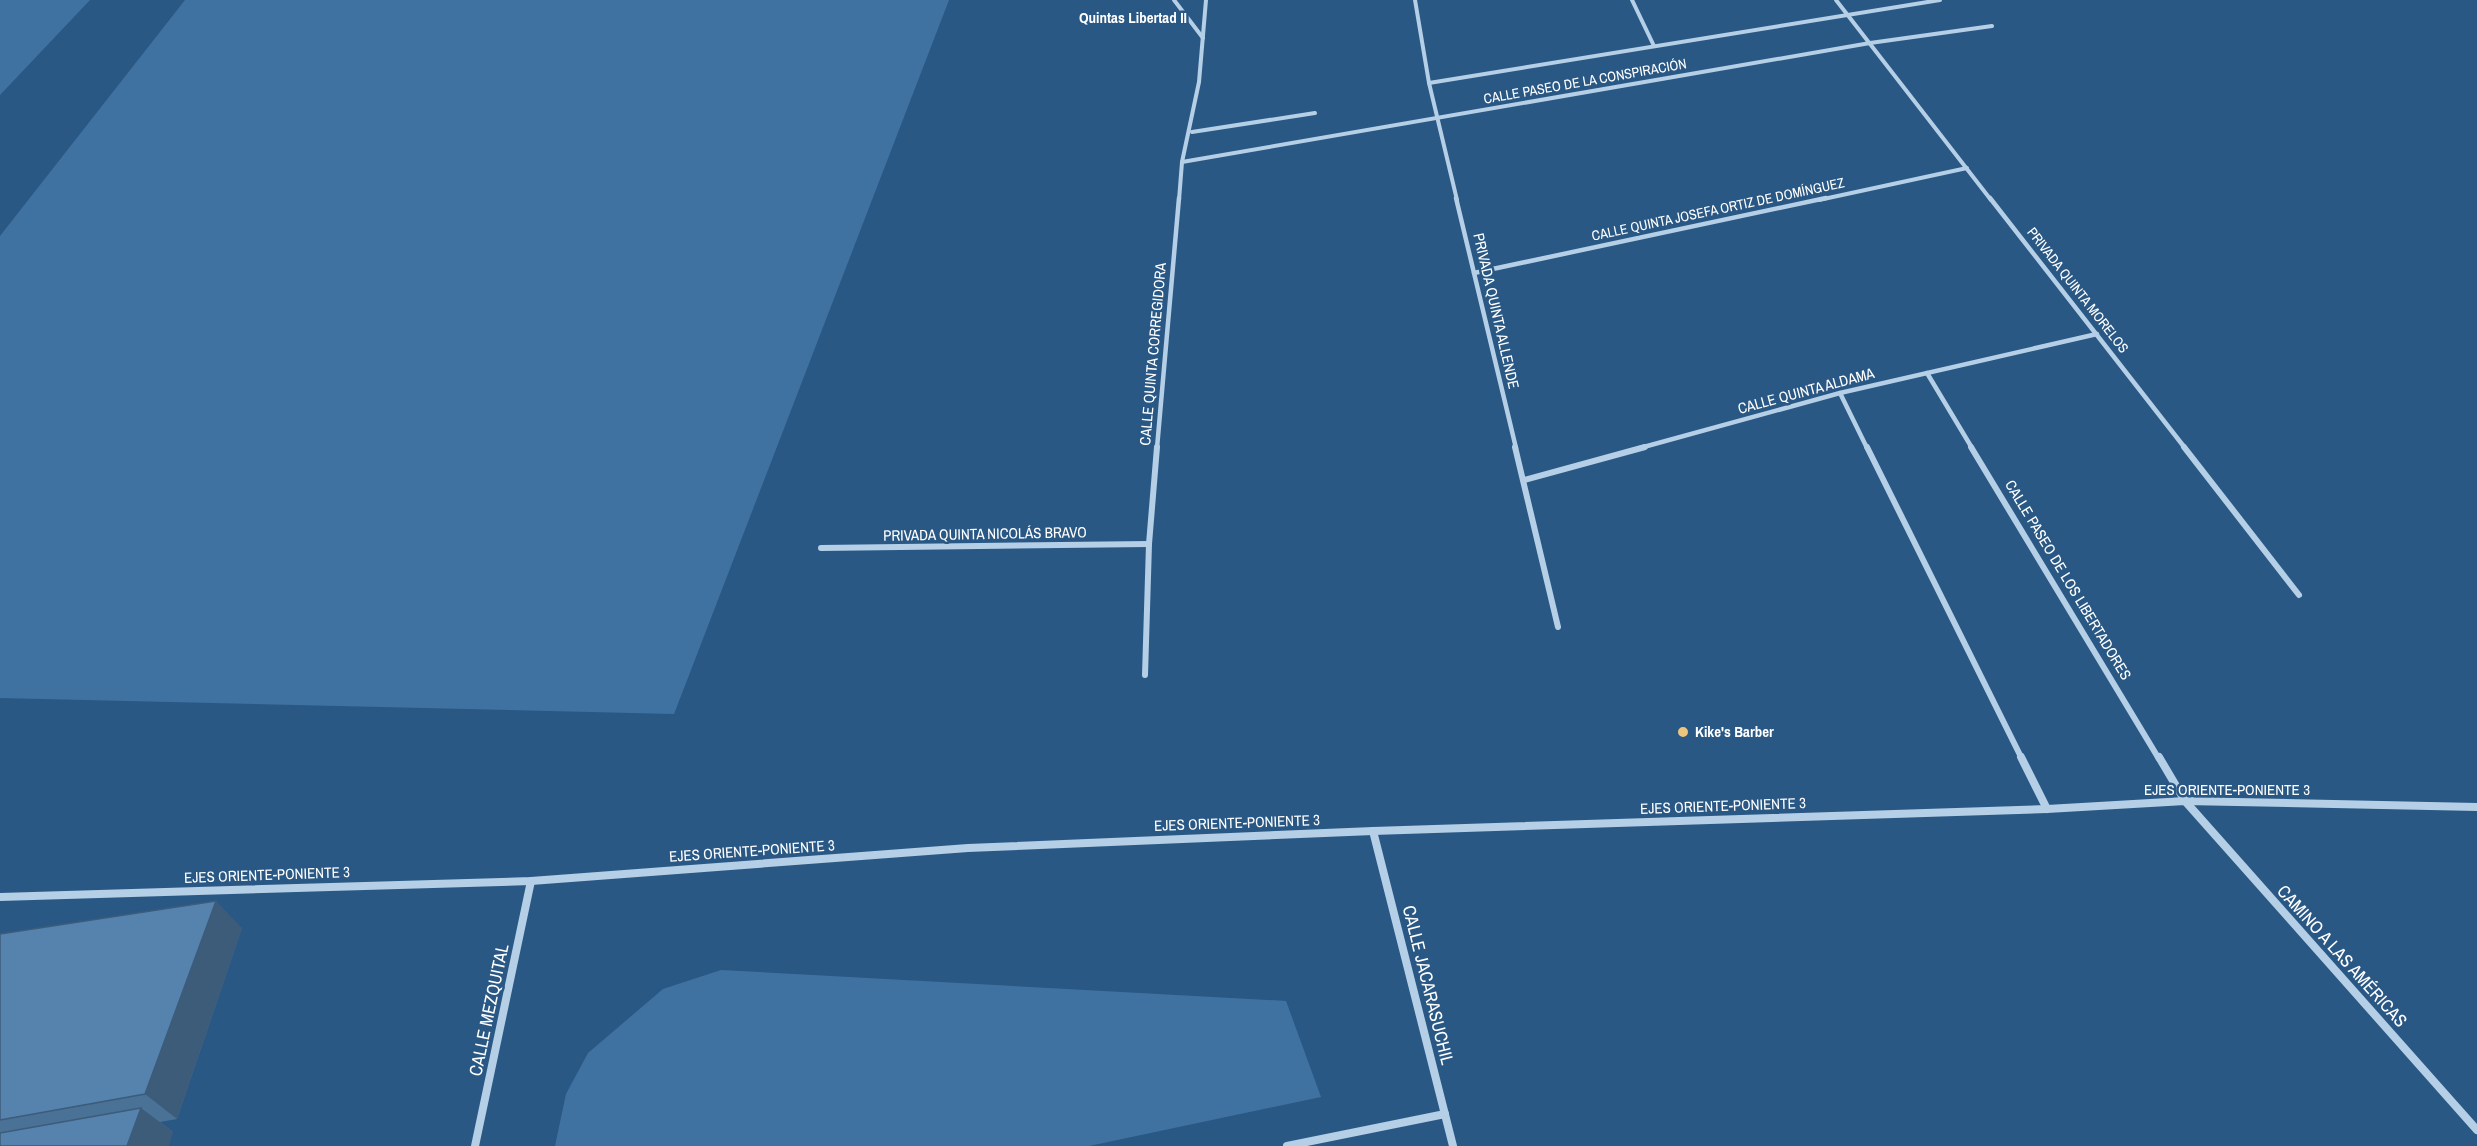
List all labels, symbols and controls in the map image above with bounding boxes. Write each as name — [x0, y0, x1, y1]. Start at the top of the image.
district label: Quintas Libertad II — [1079, 7, 1187, 28]
street label: CALLE PASEO DE LA CONSPIRACIÓN — [1482, 54, 1688, 108]
street label: CALLE QUINTA JOSEFA ORTIZ DE DOMÍNGUEZ — [1590, 173, 1846, 245]
street label: PRIVADA QUINTA MORELOS — [2023, 224, 2133, 357]
street label: PRIVADA QUINTA ALLENDE — [1468, 231, 1525, 391]
street label: CALLE QUINTA CORREGIDORA — [1134, 261, 1171, 446]
street label: CALLE QUINTA ALDAMA — [1735, 362, 1877, 419]
street label: CALLE PASEO DE LOS LIBERTADORES — [2000, 476, 2137, 684]
street label: PRIVADA QUINTA NICOLÁS BRAVO — [883, 521, 1087, 546]
place label: Kike's Barber — [1695, 721, 1774, 742]
marker: Kike's Barber — [1676, 725, 1690, 739]
street label: EJES ORIENTE-PONIENTE 3 — [2144, 779, 2310, 800]
street label: EJES ORIENTE-PONIENTE 3 — [1640, 792, 1806, 819]
street label: EJES ORIENTE-PONIENTE 3 — [1154, 809, 1320, 836]
street label: EJES ORIENTE-PONIENTE 3 — [668, 834, 836, 867]
street label: EJES ORIENTE-PONIENTE 3 — [184, 861, 350, 888]
street label: CAMINO A LAS AMÉRICAS — [2272, 879, 2413, 1032]
street label: CALLE JACARASUCHIL — [1397, 903, 1460, 1067]
street label: CALLE MEZQUITAL — [462, 942, 515, 1078]

